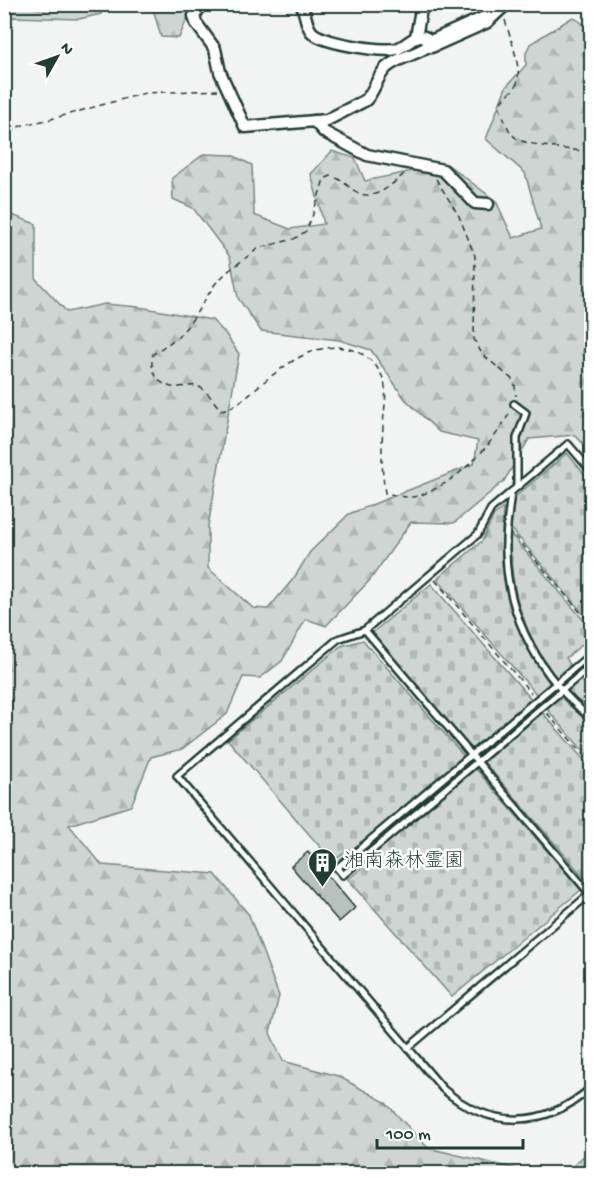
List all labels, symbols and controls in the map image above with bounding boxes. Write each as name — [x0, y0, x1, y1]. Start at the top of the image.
north arrow — [27, 27, 87, 87]
text: N — [55, 39, 77, 60]
building icon: 湘南森林霊園 — [307, 846, 339, 888]
place label: 湘南森林霊園 — [344, 849, 464, 874]
scale bar — [377, 1112, 522, 1150]
text: 100 m — [385, 1125, 431, 1146]

